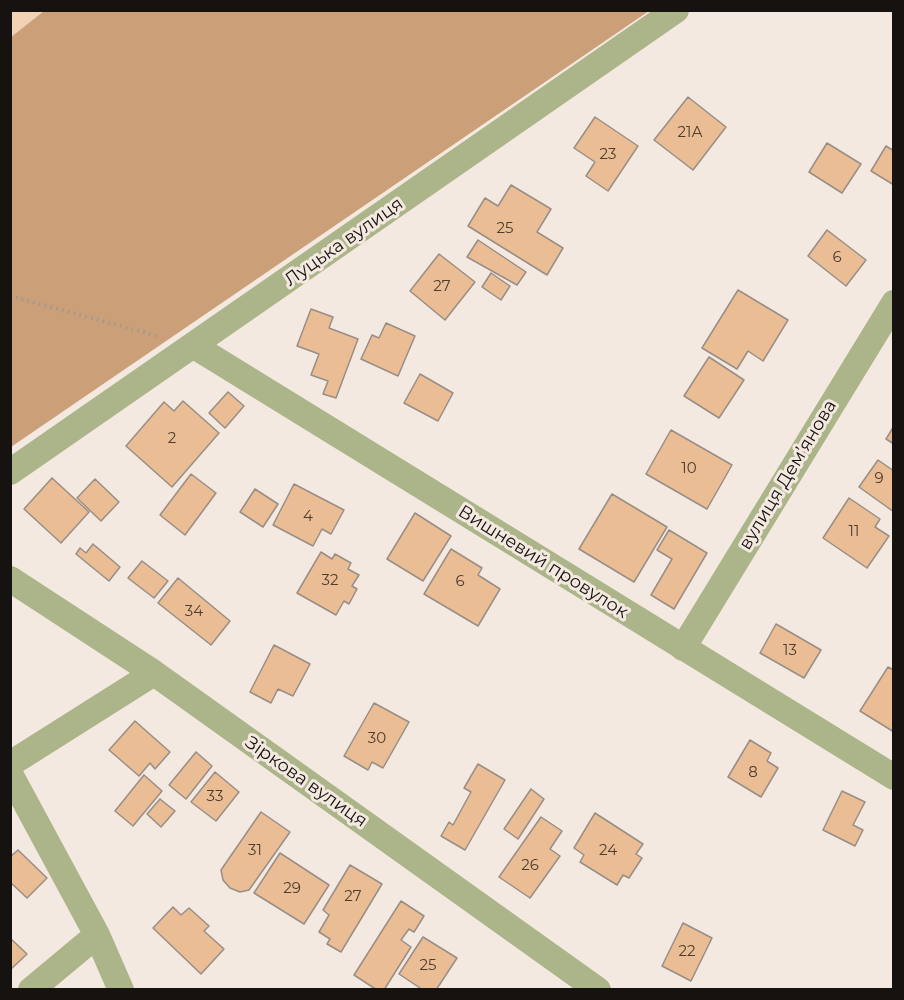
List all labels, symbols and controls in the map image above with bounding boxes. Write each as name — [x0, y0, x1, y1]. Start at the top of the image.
house number: 21А — [677, 124, 703, 142]
house number: 23 — [600, 146, 616, 164]
street label: Луцька вулиця — [281, 193, 407, 291]
house number: 25 — [496, 220, 514, 238]
house number: 6 — [832, 249, 842, 267]
house number: 27 — [433, 278, 451, 296]
street label: вулиця Демʼянова — [735, 396, 841, 554]
house number: 2 — [168, 430, 176, 448]
house number: 10 — [681, 460, 697, 478]
house number: 9 — [874, 470, 884, 488]
street label: Вишневий провулок — [454, 501, 632, 623]
house number: 4 — [303, 508, 313, 526]
house number: 11 — [849, 523, 859, 541]
house number: 32 — [322, 572, 338, 590]
house number: 6 — [455, 573, 465, 591]
house number: 34 — [185, 603, 203, 621]
house number: 13 — [783, 642, 797, 660]
house number: 30 — [368, 730, 386, 748]
street label: Зіркова вулиця — [241, 732, 371, 832]
house number: 8 — [748, 764, 758, 782]
house number: 33 — [207, 788, 223, 806]
house number: 31 — [248, 842, 262, 860]
house number: 24 — [599, 842, 617, 860]
house number: 26 — [521, 857, 539, 875]
house number: 29 — [283, 880, 301, 898]
house number: 27 — [344, 888, 362, 906]
house number: 22 — [678, 943, 696, 961]
house number: 25 — [419, 957, 437, 975]

